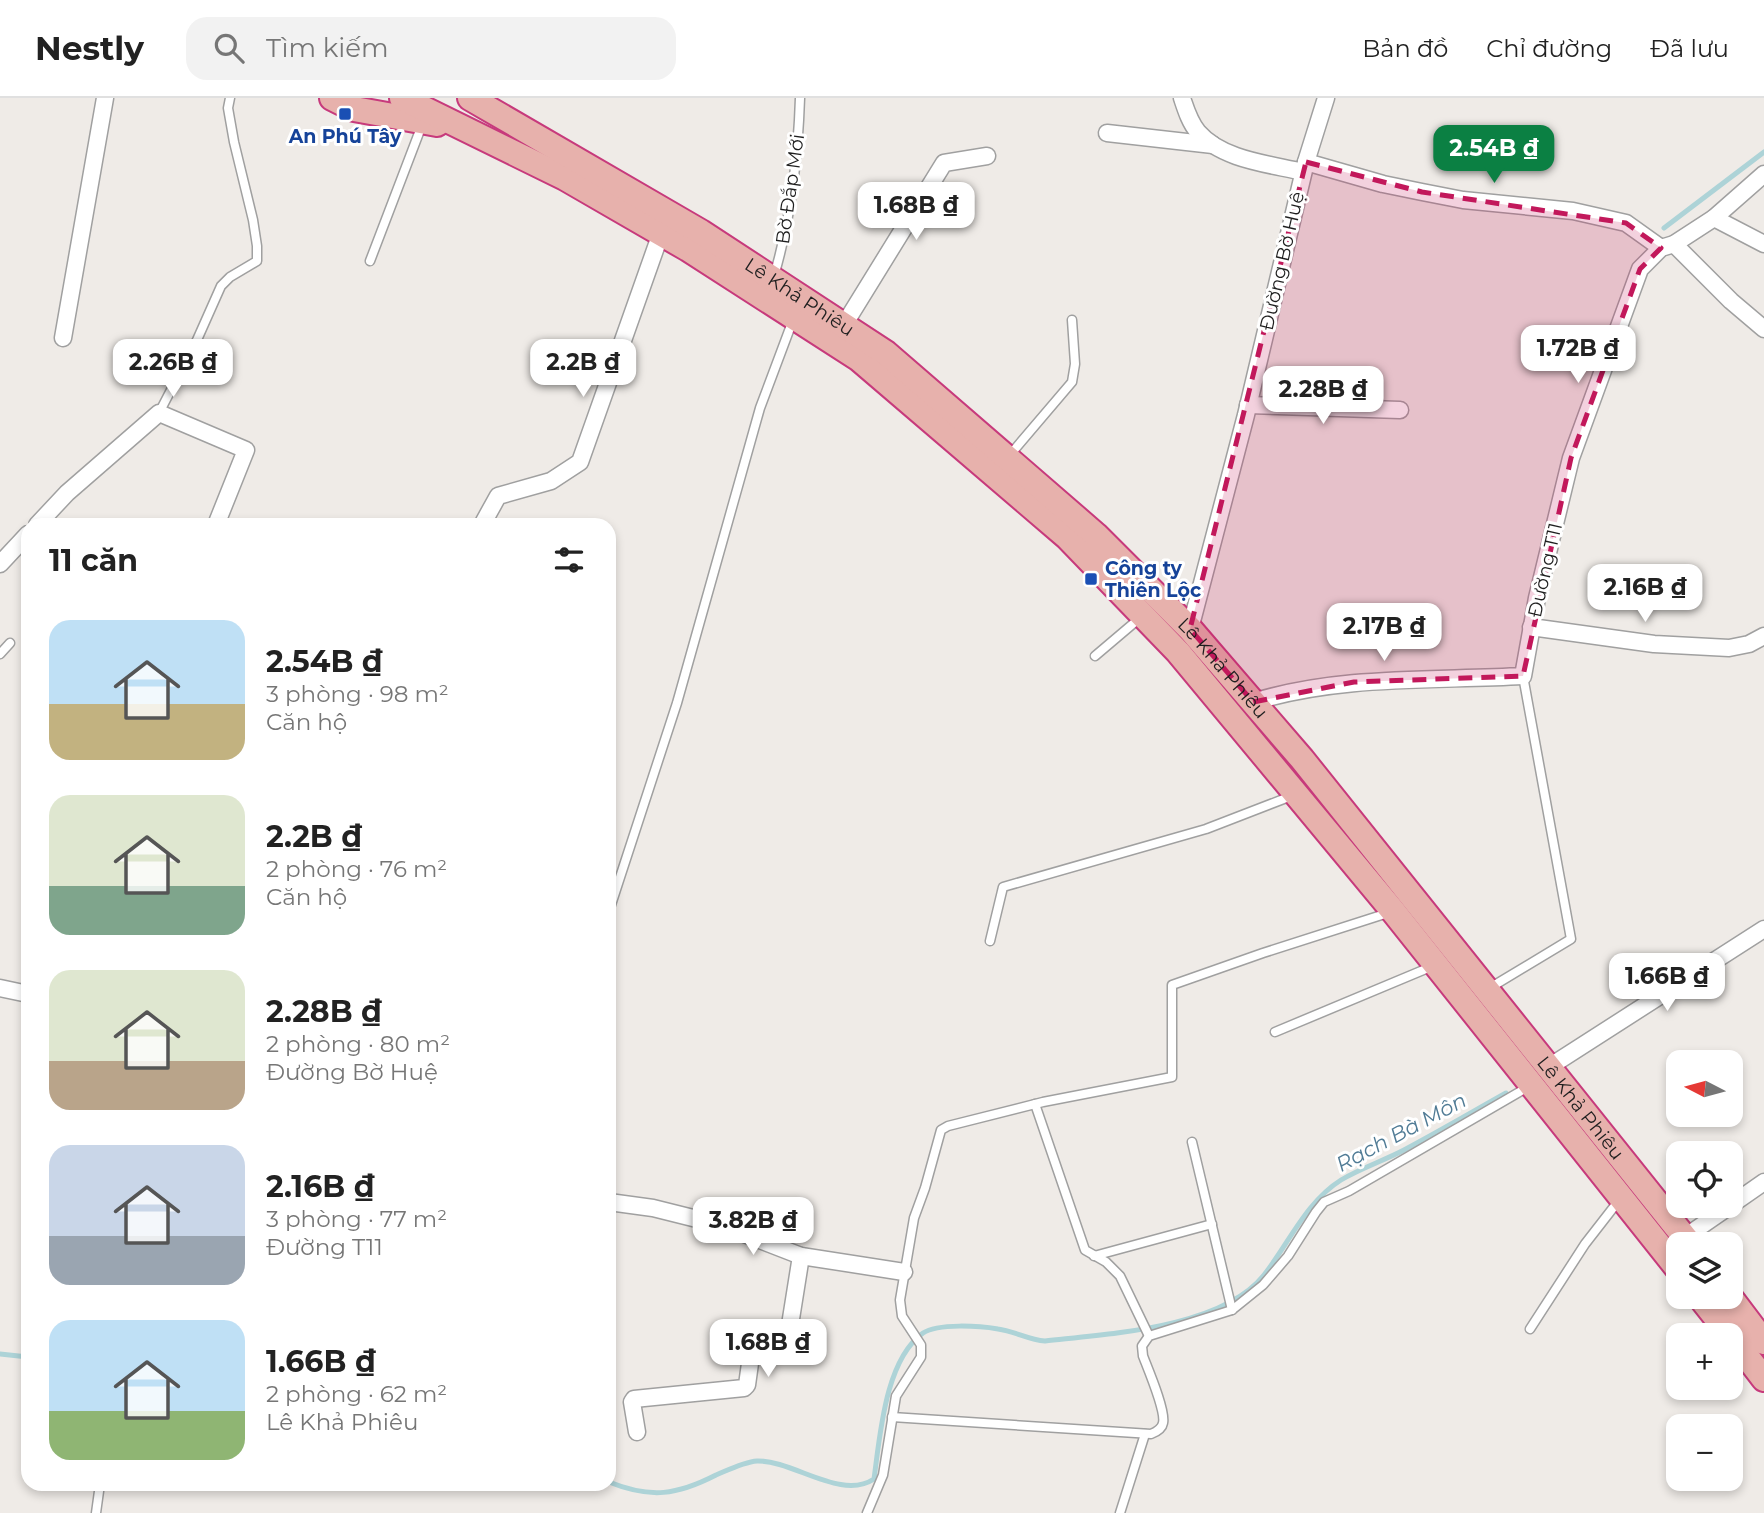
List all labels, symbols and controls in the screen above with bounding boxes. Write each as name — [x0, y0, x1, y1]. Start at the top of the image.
search box — [186, 17, 676, 80]
text: Nestly — [35, 28, 144, 68]
icon: search — [210, 29, 248, 67]
text: Tìm kiếm — [266, 32, 389, 64]
text: Bản đồ — [1362, 34, 1448, 63]
text: Chỉ đường — [1486, 34, 1612, 63]
text: Đã lưu — [1650, 34, 1729, 63]
marker: An Phú Tây — [337, 106, 353, 122]
place label: An Phú Tây — [288, 125, 402, 148]
pin: 2.54B ₫ — [1429, 126, 1559, 185]
street label: Bờ Đắp Mới — [771, 132, 809, 246]
text: 2.54B ₫ — [1449, 134, 1539, 162]
pin: 1.68B ₫ — [851, 183, 981, 242]
street label: Đường Bờ Huệ — [1255, 189, 1309, 333]
text: 1.68B ₫ — [874, 191, 958, 219]
street label: Lê Khả Phiêu — [741, 252, 859, 341]
pin: 1.72B ₫ — [1513, 326, 1643, 385]
text: 1.72B ₫ — [1537, 334, 1619, 362]
pin: 2.26B ₫ — [108, 340, 238, 399]
pin: 2.2B ₫ — [526, 340, 640, 399]
text: 2.26B ₫ — [129, 348, 217, 376]
text: 2.2B ₫ — [546, 348, 620, 376]
pin: 2.28B ₫ — [1258, 366, 1388, 426]
text: 2.28B ₫ — [1279, 375, 1367, 403]
street label: Đường T11 — [1523, 520, 1567, 620]
icon: filters — [550, 541, 588, 579]
text: 11 căn — [49, 542, 138, 579]
place label: Công ty Thiên Lộc — [1105, 557, 1201, 602]
pin: 2.16B ₫ — [1580, 564, 1710, 624]
marker: Công ty Thiên Lộc — [1083, 571, 1099, 587]
text: 2.16B ₫ — [1603, 573, 1687, 601]
pin: 2.17B ₫ — [1319, 603, 1449, 663]
street label: Lê Khả Phiêu — [1173, 612, 1273, 723]
text: 2.17B ₫ — [1343, 612, 1425, 640]
text: 2.54B ₫ — [266, 643, 383, 680]
icon: home — [105, 648, 189, 732]
text: 3 phòng · 98 m² — [266, 680, 449, 708]
text: Căn hộ — [266, 708, 347, 736]
text: 2.2B ₫ — [266, 818, 362, 855]
icon: home — [105, 823, 189, 907]
text: 2 phòng · 76 m² — [266, 855, 447, 883]
text: Căn hộ — [266, 883, 347, 911]
pin: 1.66B ₫ — [1602, 954, 1732, 1013]
text: 1.66B ₫ — [1625, 962, 1709, 990]
text: 2.28B ₫ — [266, 993, 382, 1030]
icon: home — [105, 998, 189, 1082]
text: 2 phòng · 80 m² — [266, 1030, 450, 1058]
north arrow — [1666, 1050, 1743, 1127]
map controls — [1666, 1050, 1743, 1491]
street label: Lê Khả Phiêu — [1533, 1051, 1629, 1164]
text: Đường Bờ Huệ — [266, 1058, 438, 1086]
water label: Rạch Bà Môn — [1332, 1087, 1470, 1177]
button: locate — [1666, 1141, 1743, 1218]
text: 2.16B ₫ — [266, 1168, 374, 1205]
icon: home — [105, 1173, 189, 1257]
pin: 3.82B ₫ — [688, 1198, 818, 1257]
text: 3 phòng · 77 m² — [266, 1205, 447, 1233]
text: 3.82B ₫ — [709, 1206, 797, 1234]
button: layers — [1666, 1232, 1743, 1309]
text: Đường T11 — [266, 1233, 383, 1261]
pin: 1.68B ₫ — [703, 1320, 833, 1379]
button: + — [1666, 1323, 1743, 1400]
text: 1.68B ₫ — [726, 1328, 810, 1356]
text: 1.66B ₫ — [266, 1343, 376, 1380]
icon: home — [105, 1348, 189, 1432]
text: 2 phòng · 62 m² — [266, 1380, 447, 1408]
text: Lê Khả Phiêu — [266, 1408, 418, 1436]
button: − — [1666, 1414, 1743, 1491]

